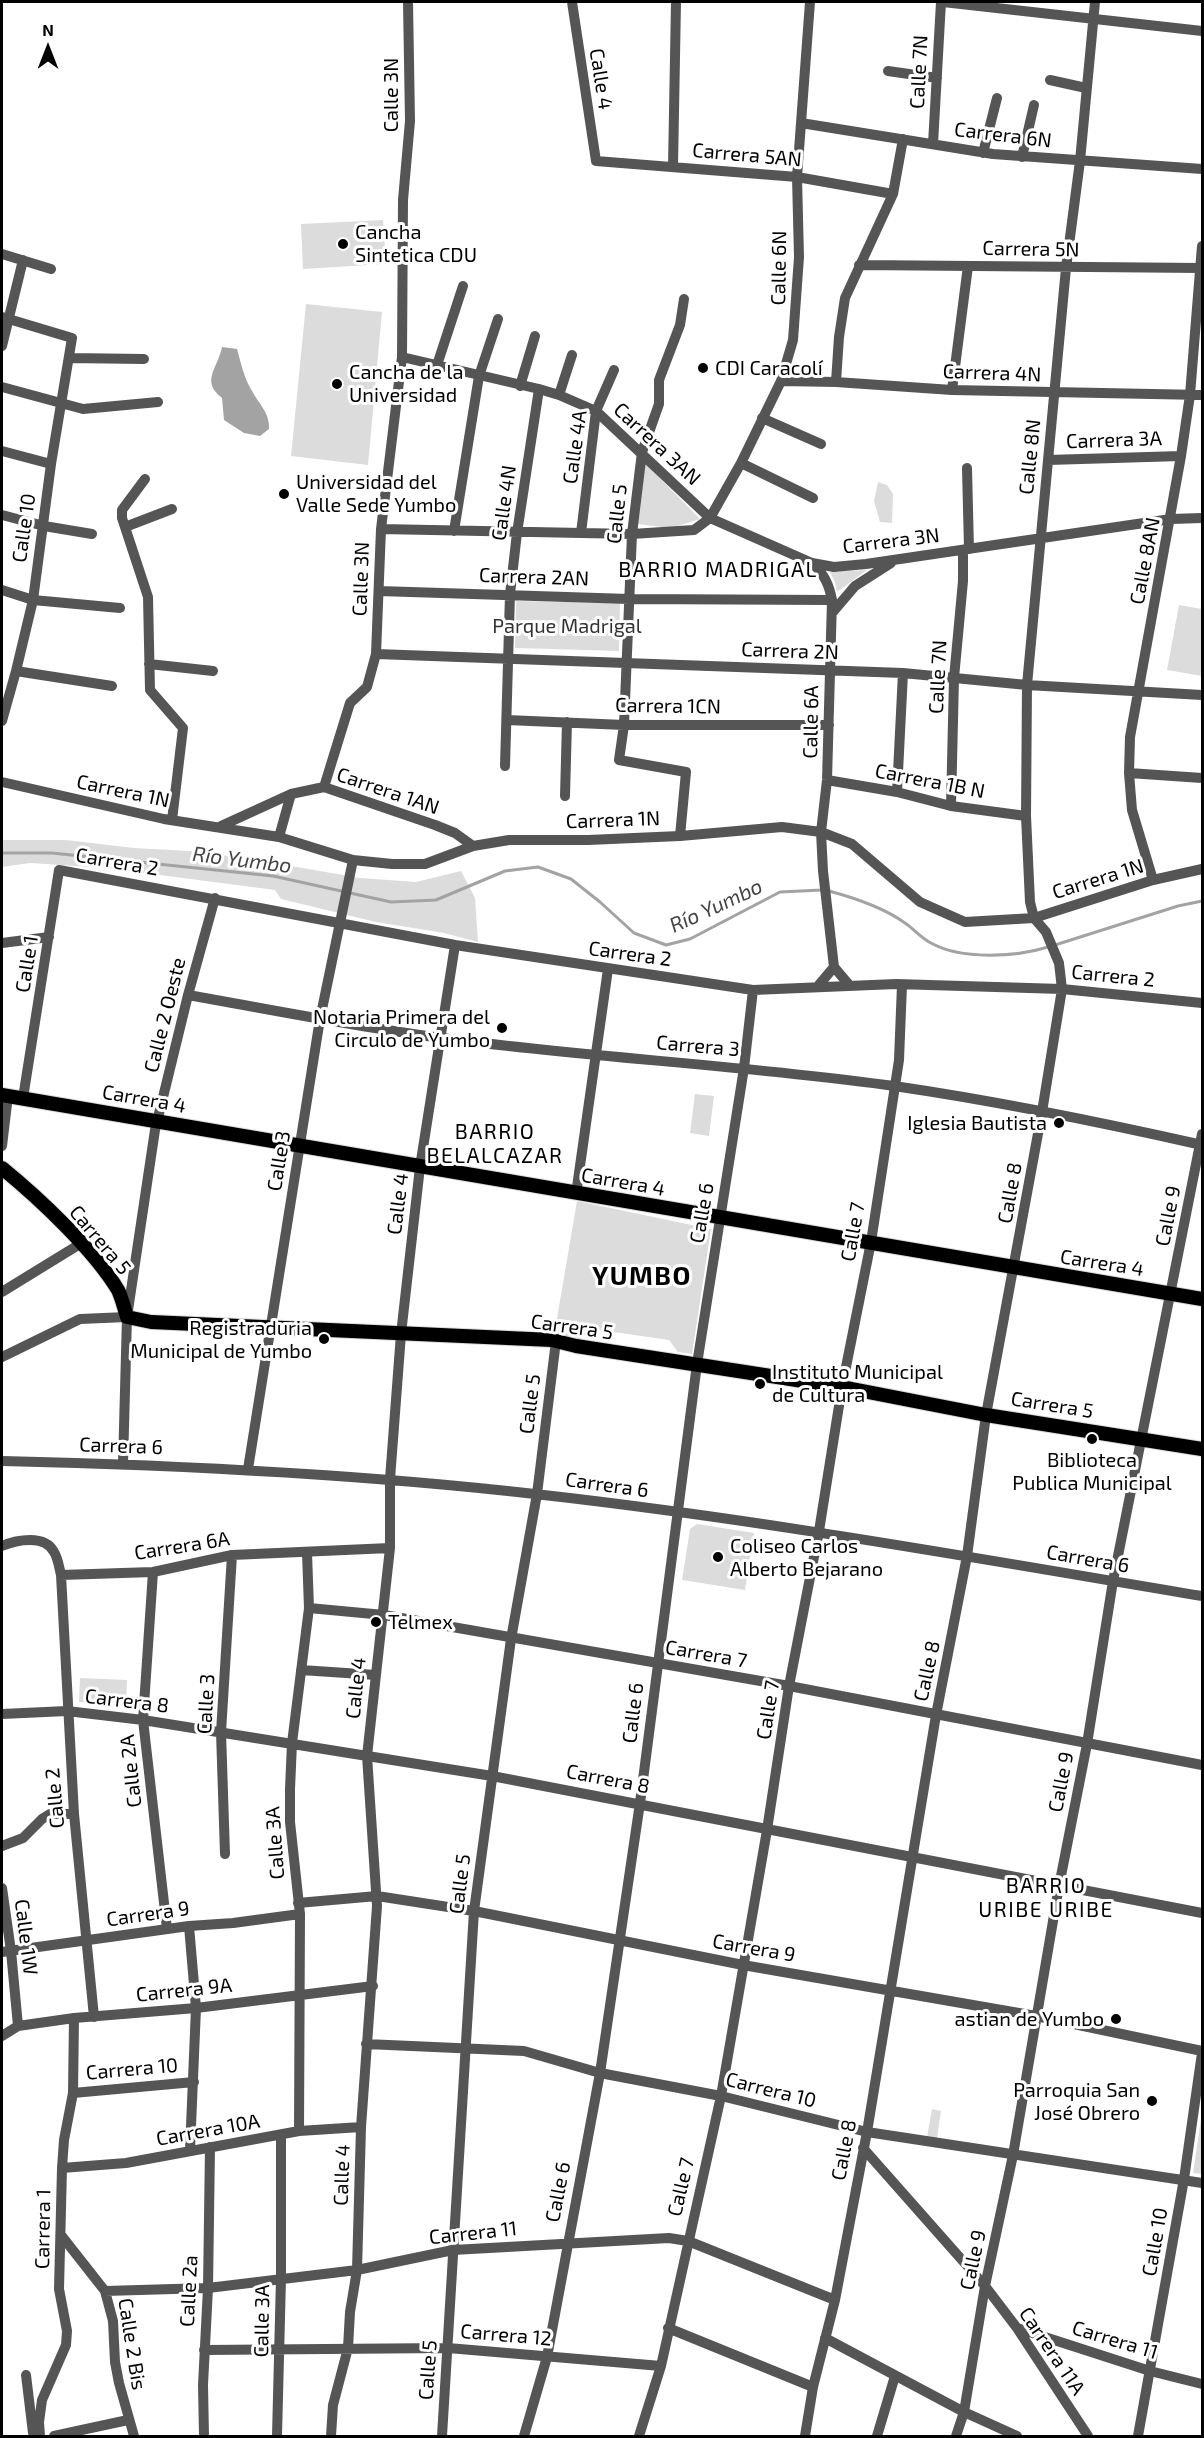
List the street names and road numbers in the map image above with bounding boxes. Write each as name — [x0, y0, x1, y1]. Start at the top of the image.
street label: Calle 7N — [905, 35, 933, 109]
street label: Calle 4 — [584, 47, 618, 111]
street label: Calle 3N — [379, 58, 403, 132]
street label: Carrera 6N — [953, 117, 1053, 153]
street label: Carrera 5AN — [691, 138, 803, 172]
street label: Calle 6N — [766, 230, 792, 306]
street label: Carrera 5N — [982, 236, 1080, 262]
street label: Carrera 4N — [942, 359, 1042, 387]
street label: Carrera 3AN — [609, 398, 705, 490]
street label: Calle 4A — [558, 409, 592, 485]
street label: Calle 8N — [1014, 418, 1046, 496]
street label: Carrera 3A — [1066, 426, 1162, 454]
street label: Calle 4N — [487, 464, 521, 542]
street label: Calle 5 — [602, 483, 632, 545]
street label: Calle 10 — [7, 492, 41, 564]
street label: Calle 8AN — [1125, 515, 1165, 607]
street label: Carrera 3N — [841, 523, 941, 559]
street label: Calle 3N — [348, 541, 374, 617]
street label: Carrera 2AN — [479, 563, 589, 591]
street label: Carrera 2N — [741, 637, 839, 665]
street label: Calle 7N — [924, 640, 952, 714]
street label: Calle 6A — [798, 685, 824, 759]
street label: Carrera 1CN — [615, 693, 721, 719]
street label: Carrera 1B N — [873, 759, 987, 803]
street label: Carrera 1AN — [334, 762, 442, 820]
street label: Carrera 1N — [74, 769, 172, 813]
street label: Carrera 1N — [565, 806, 661, 834]
street label: Carrera 2 — [74, 843, 160, 881]
street label: Carrera 1N — [1049, 854, 1147, 904]
street label: Calle 1 — [11, 934, 43, 994]
street label: Carrera 2 — [587, 936, 673, 972]
street label: Calle 2 Oeste — [139, 955, 191, 1075]
street label: Carrera 2 — [1070, 960, 1156, 992]
street label: Carrera 3 — [655, 1030, 741, 1062]
street label: Carrera 4 — [100, 1080, 188, 1118]
street label: Calle 3 — [262, 1129, 296, 1193]
street label: Calle 8 — [993, 1161, 1027, 1225]
street label: Carrera 4 — [579, 1163, 667, 1201]
street label: Calle 4 — [382, 1172, 414, 1236]
street label: Calle 6 — [685, 1181, 719, 1245]
street label: Calle 9 — [1150, 1184, 1186, 1248]
street label: Carrera 5 — [64, 1200, 136, 1280]
street label: Calle 7 — [836, 1201, 870, 1263]
street label: Carrera 4 — [1058, 1245, 1146, 1281]
street label: Carrera 5 — [529, 1309, 615, 1345]
street label: Calle 5 — [514, 1373, 546, 1435]
street label: Carrera 5 — [1009, 1387, 1095, 1423]
street label: Carrera 6 — [79, 1433, 163, 1459]
street label: Carrera 6 — [564, 1467, 650, 1503]
street label: Carrera 6A — [133, 1527, 231, 1565]
street label: Carrera 6 — [1045, 1540, 1131, 1578]
street label: Carrera 7 — [663, 1635, 749, 1673]
street label: Calle 8 — [909, 1638, 945, 1704]
street label: Calle 4 — [341, 1656, 371, 1720]
street label: Calle 3 — [192, 1673, 220, 1735]
street label: Calle 7 — [751, 1679, 785, 1741]
street label: Calle 6 — [617, 1681, 649, 1745]
street label: Carrera 8 — [84, 1684, 170, 1718]
street label: Calle 2A — [115, 1733, 147, 1809]
street label: Calle 9 — [1043, 1750, 1079, 1814]
street label: Carrera 8 — [564, 1759, 652, 1799]
street label: Calle 2 — [40, 1767, 70, 1829]
street label: Calle 3A — [260, 1806, 290, 1880]
street label: Calle 5 — [444, 1853, 476, 1915]
street label: Carrera 9 — [105, 1896, 191, 1932]
street label: Calle 1W — [9, 1898, 43, 1976]
street label: Carrera 9 — [711, 1929, 797, 1967]
street label: Carrera 9A — [135, 1973, 233, 2007]
street label: Carrera 10 — [85, 2053, 179, 2085]
street label: Carrera 10 — [723, 2067, 819, 2113]
street label: Carrera 10A — [154, 2109, 262, 2151]
street label: Calle 8 — [826, 2117, 862, 2183]
street label: Calle 4 — [329, 2144, 355, 2206]
street label: Calle 7 — [663, 2155, 699, 2219]
street label: Calle 6 — [540, 2160, 576, 2224]
street label: Carrera 1 — [30, 2189, 56, 2269]
street label: Calle 10 — [1137, 2206, 1173, 2278]
street label: Carrera 11 — [428, 2216, 518, 2250]
street label: Calle 9 — [955, 2228, 991, 2292]
street label: Calle 2a — [175, 2255, 203, 2327]
street label: Calle 3A — [249, 2284, 275, 2358]
street label: Calle 2 Bis — [113, 2296, 151, 2392]
street label: Carrera 11A — [1014, 2303, 1090, 2399]
street label: Carrera 11 — [1069, 2316, 1161, 2364]
street label: Carrera 12 — [459, 2319, 553, 2351]
street label: Calle 5 — [414, 2339, 442, 2401]

